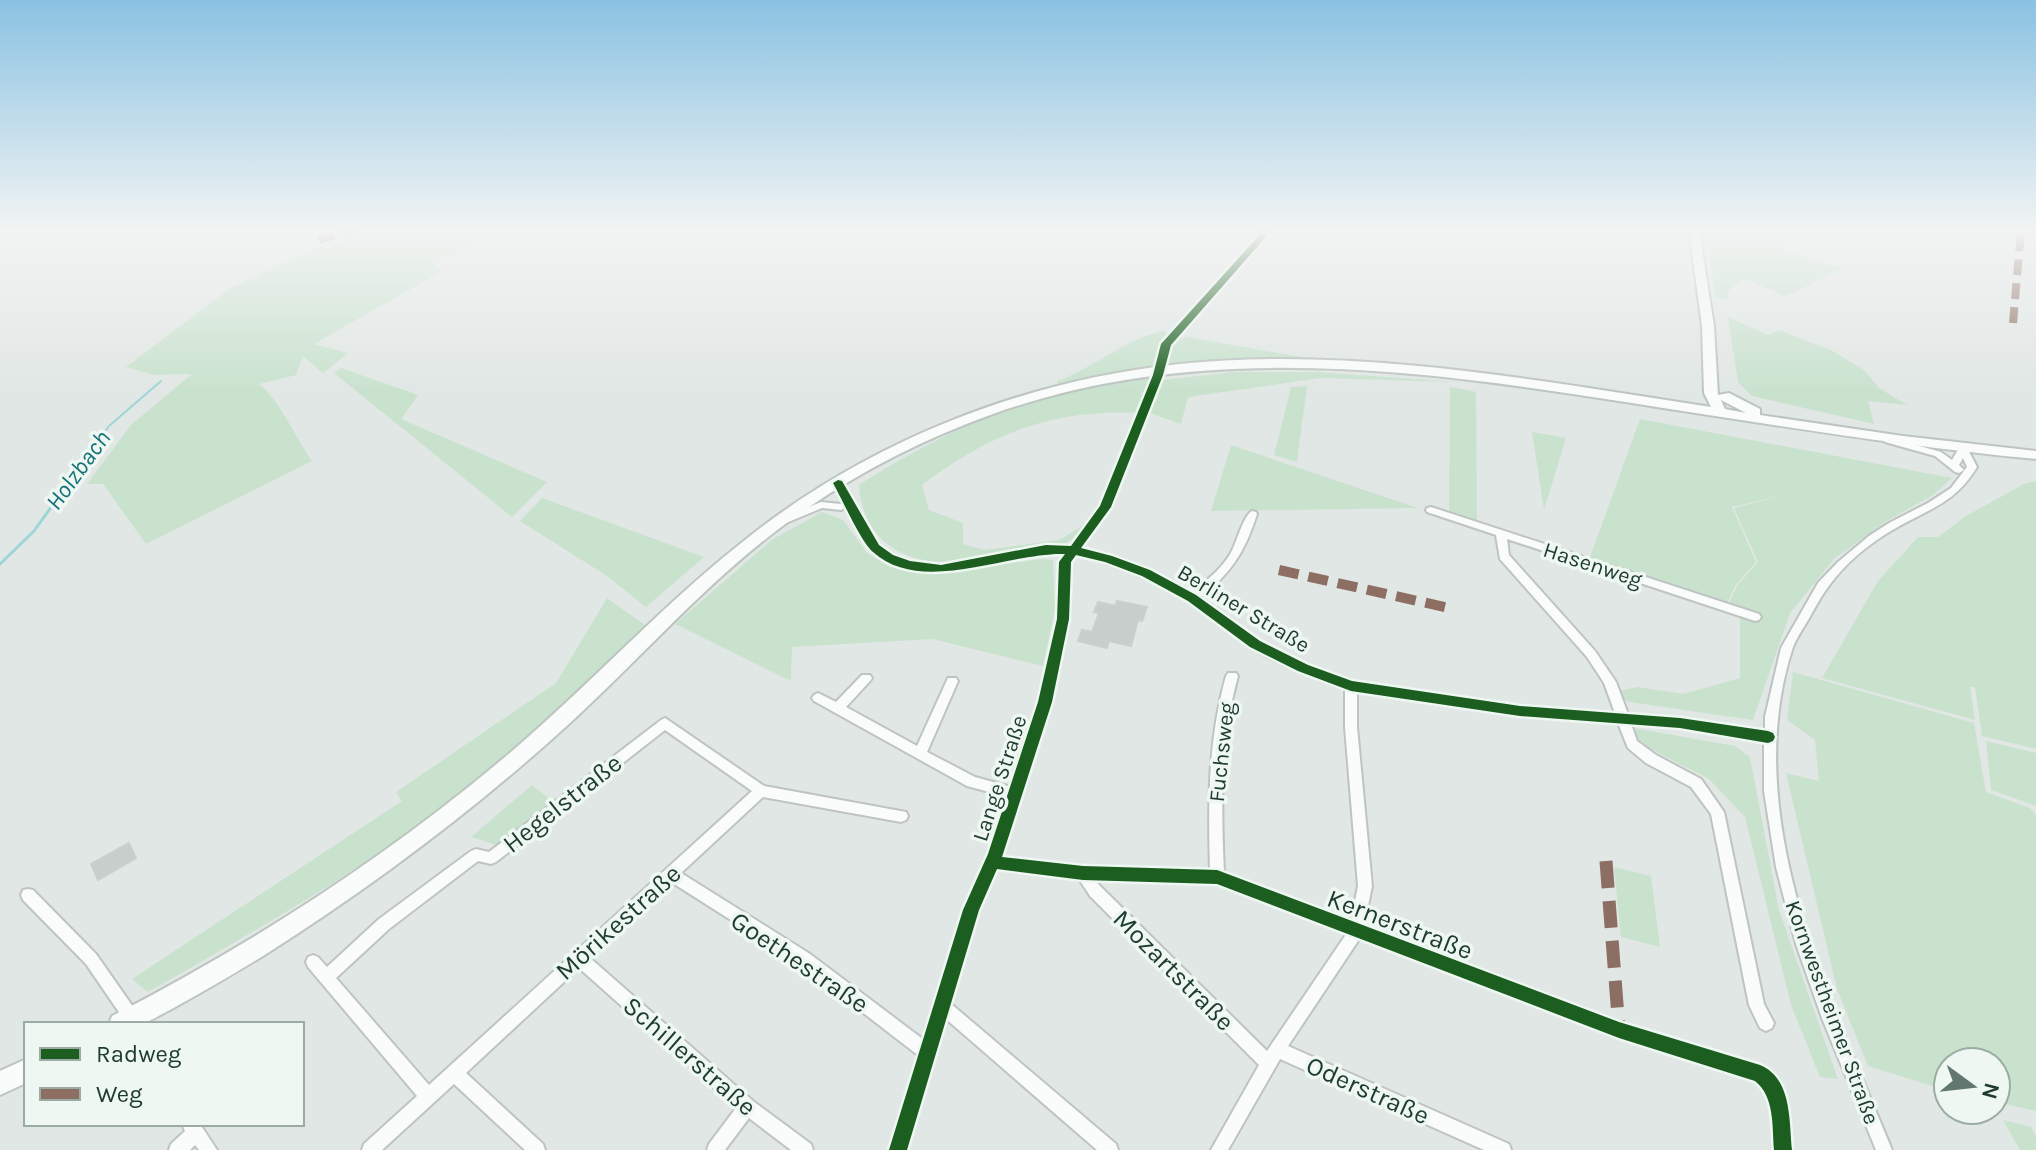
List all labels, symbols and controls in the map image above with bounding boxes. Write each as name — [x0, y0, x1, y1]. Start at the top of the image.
water label: Holzbach — [40, 425, 116, 515]
street label: Hasenweg — [1540, 537, 1646, 593]
street label: Berliner Straße — [1173, 559, 1314, 659]
street label: Fuchsweg — [1204, 700, 1240, 803]
street label: Lange Straße — [967, 712, 1033, 845]
street label: Hegelstraße — [497, 747, 628, 859]
street label: Mörikestraße — [549, 858, 687, 987]
street label: Kernerstraße — [1323, 882, 1477, 966]
street label: Kornwestheimer Straße — [1779, 897, 1885, 1128]
street label: Mozartstraße — [1107, 903, 1241, 1037]
street label: Goethestraße — [725, 905, 875, 1020]
street label: Schillerstraße — [617, 990, 763, 1123]
legend — [24, 1022, 304, 1126]
text: Radweg — [96, 1040, 182, 1068]
north arrow — [1932, 1046, 2012, 1126]
street label: Oderstraße — [1301, 1050, 1434, 1131]
text: Weg — [96, 1080, 143, 1108]
text: N — [1976, 1080, 2005, 1102]

